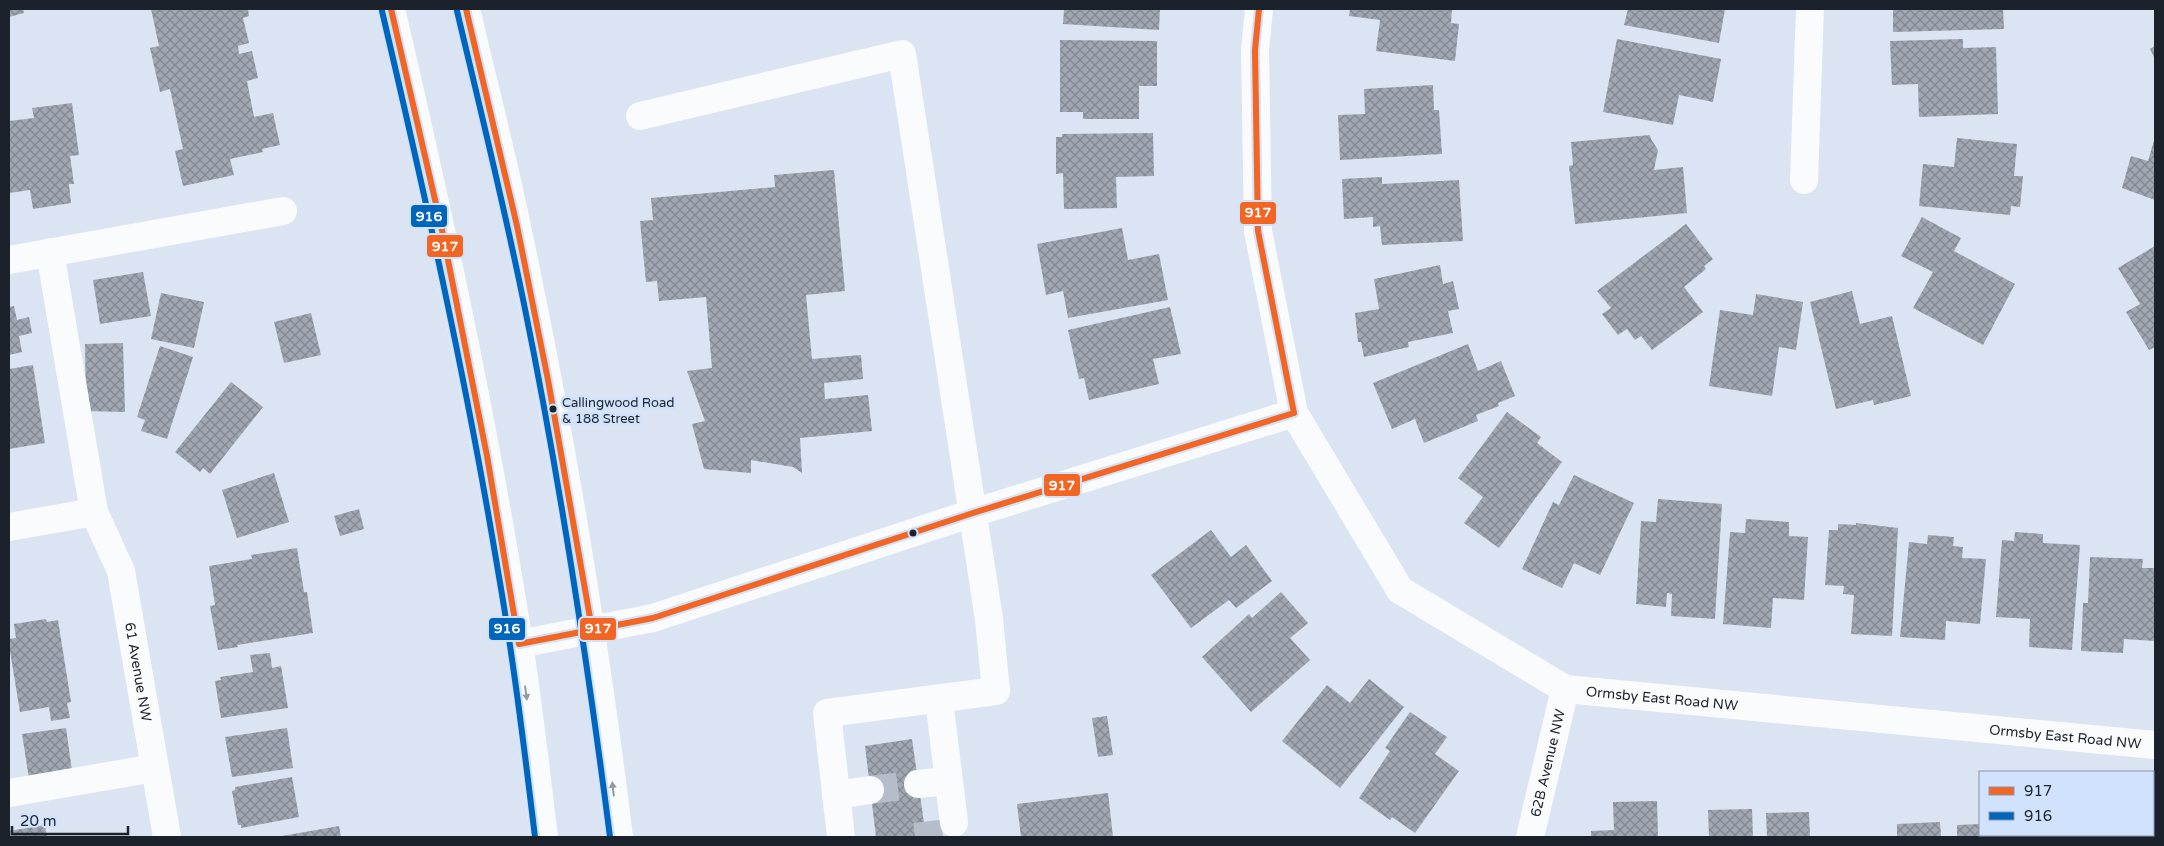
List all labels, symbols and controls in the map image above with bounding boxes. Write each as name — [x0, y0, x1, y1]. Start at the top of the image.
line badge: 917 — [1239, 201, 1277, 225]
line badge: 916 — [410, 204, 448, 228]
text: 917 — [1245, 204, 1271, 221]
text: 916 — [416, 208, 442, 225]
line badge: 917 — [426, 234, 464, 258]
text: 917 — [432, 238, 458, 255]
place label: Callingwood Road & 188 Street — [562, 395, 674, 427]
marker: Callingwood Road & 188 Street — [548, 404, 558, 414]
line badge: 917 — [1043, 473, 1081, 497]
text: 917 — [1049, 477, 1075, 494]
unlabelled marker — [908, 528, 918, 538]
line badge: 916 — [488, 617, 526, 641]
line badge: 917 — [579, 617, 617, 641]
text: 916 — [494, 620, 520, 637]
text: 917 — [585, 620, 611, 637]
street label: 61 Avenue NW — [121, 621, 155, 723]
street label: Ormsby East Road NW — [1585, 683, 1739, 714]
one-way arrow — [522, 685, 530, 701]
street label: 62B Avenue NW — [1527, 708, 1569, 819]
street label: Ormsby East Road NW — [1988, 721, 2142, 753]
legend — [1979, 771, 2154, 836]
one-way arrow — [609, 781, 617, 797]
text: 917 — [2024, 782, 2052, 800]
scale bar — [12, 804, 129, 836]
text: 916 — [2024, 807, 2052, 825]
text: 20 m — [20, 812, 57, 830]

